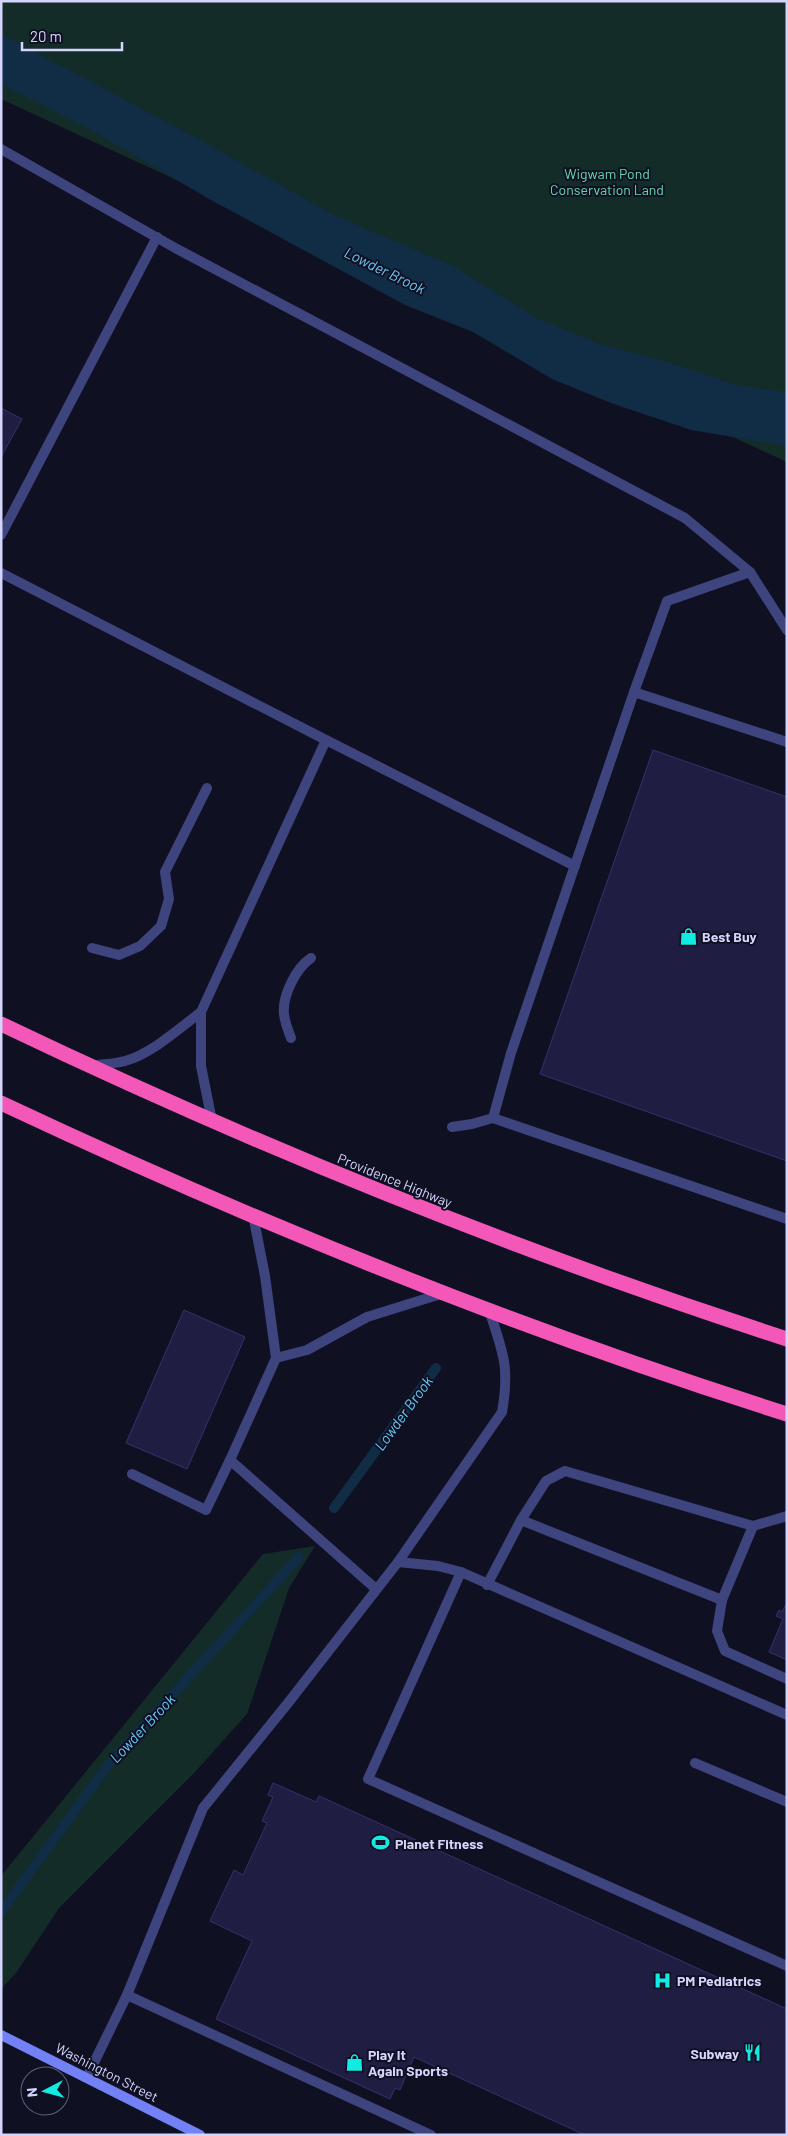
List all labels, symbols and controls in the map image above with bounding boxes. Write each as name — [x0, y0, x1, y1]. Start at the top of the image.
scale bar — [22, 20, 122, 52]
text: 20 m — [30, 27, 62, 45]
park label: Wigwam Pond Conservation Land — [550, 165, 664, 198]
water label: Lowder Brook — [342, 243, 429, 298]
shop icon: Best Buy — [678, 926, 698, 946]
place label: Best Buy — [702, 928, 757, 945]
street label: Providence Highway — [335, 1149, 455, 1211]
water label: Lowder Brook — [370, 1372, 436, 1454]
water label: Lowder Brook — [106, 1689, 179, 1766]
sports icon: Planet Fitness — [371, 1833, 391, 1853]
place label: Planet Fitness — [395, 1835, 483, 1852]
hospital icon: PM Pediatrics — [653, 1970, 673, 1990]
place label: PM Pediatrics — [677, 1972, 761, 1989]
street label: Washington Street — [53, 2039, 161, 2105]
restaurant icon: Subway — [743, 2043, 763, 2063]
place label: Subway — [691, 2045, 739, 2062]
place label: Play It Again Sports — [368, 2046, 448, 2079]
shop icon: Play It Again Sports — [344, 2052, 364, 2072]
north arrow — [20, 2066, 70, 2116]
text: N — [23, 2087, 41, 2098]

